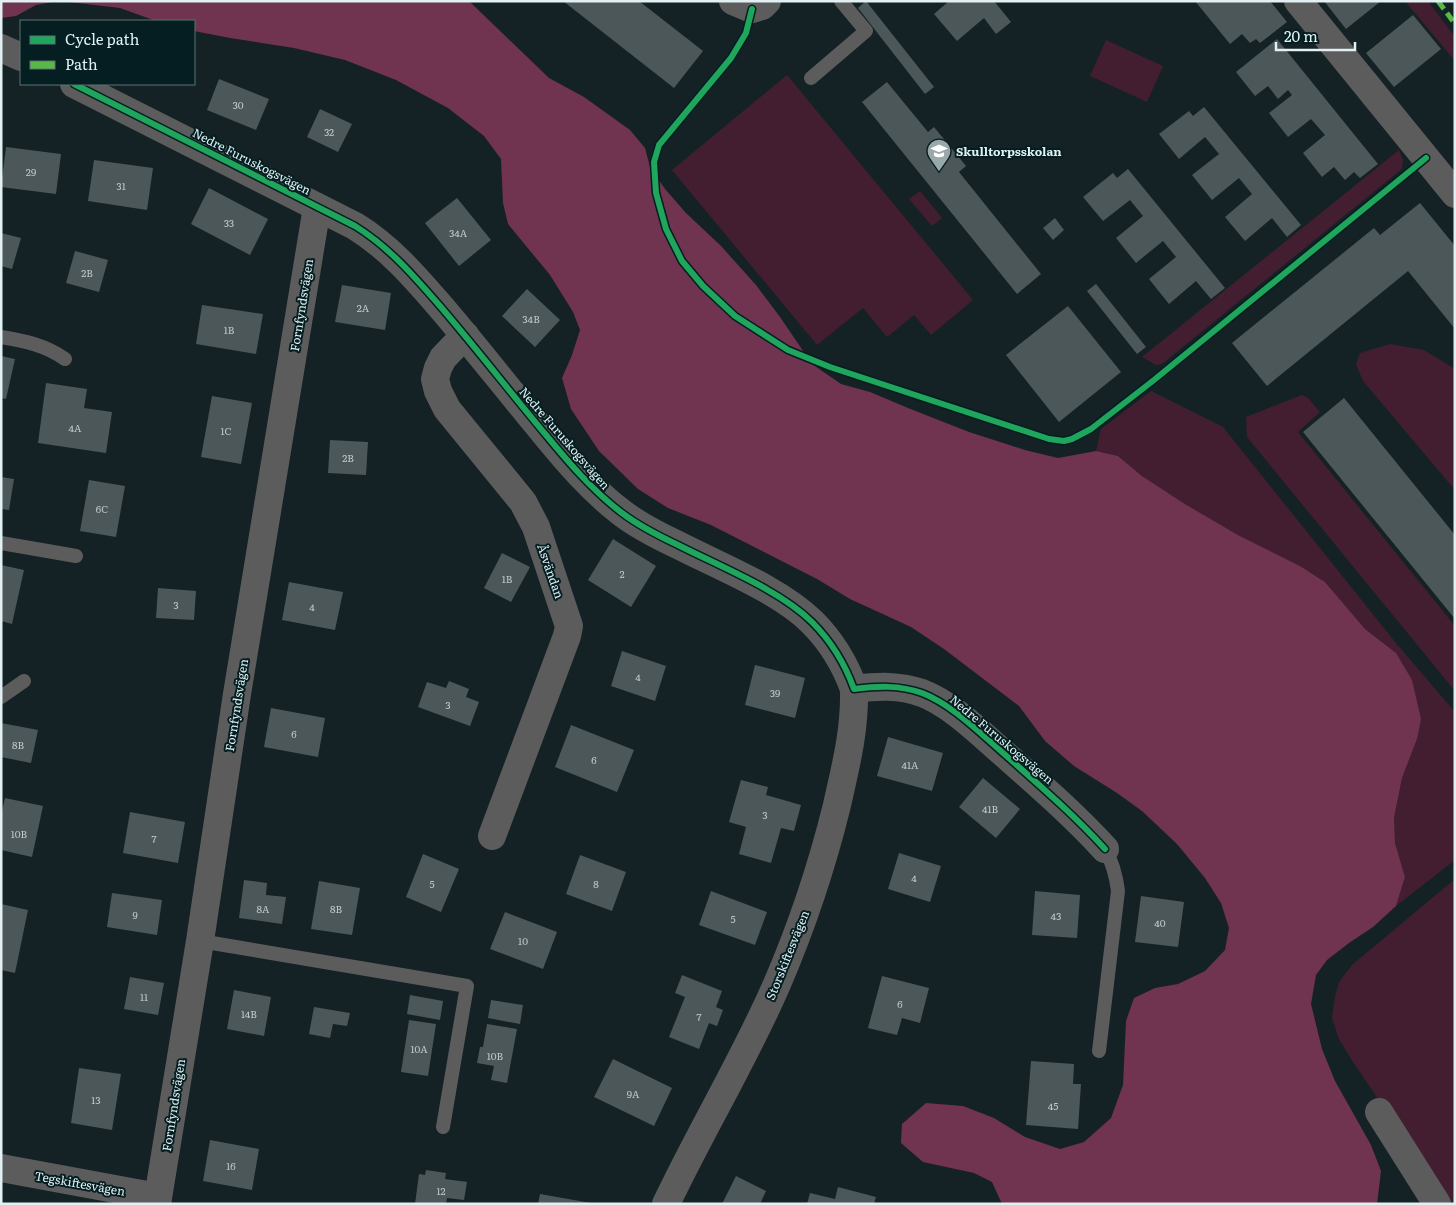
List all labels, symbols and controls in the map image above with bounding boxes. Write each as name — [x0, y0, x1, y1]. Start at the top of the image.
legend — [20, 20, 195, 85]
scale bar — [1276, 20, 1355, 52]
text: 20 m — [1284, 24, 1318, 47]
text: Cycle path — [65, 27, 140, 50]
text: Path — [65, 52, 98, 75]
house number: 30 — [232, 97, 244, 112]
street label: Nedre Furuskogsvägen — [190, 123, 314, 199]
house number: 32 — [324, 124, 334, 139]
school or university icon: Skulltorpsskolan — [926, 138, 952, 172]
place label: Skulltorpsskolan — [956, 142, 1062, 160]
house number: 29 — [26, 164, 36, 179]
house number: 31 — [116, 178, 126, 193]
house number: 33 — [224, 215, 234, 230]
house number: 34A — [449, 225, 468, 240]
street label: Fornfyndsvägen — [285, 257, 317, 353]
house number: 2B — [81, 265, 93, 280]
house number: 2A — [357, 300, 370, 315]
house number: 34B — [522, 311, 540, 326]
house number: 1B — [224, 322, 235, 337]
street label: Nedre Furuskogsvägen — [515, 383, 615, 493]
house number: 4A — [69, 420, 82, 435]
house number: 1C — [220, 423, 232, 438]
house number: 2B — [342, 450, 354, 465]
house number: 6C — [96, 501, 108, 516]
street label: Åsvändan — [533, 541, 569, 601]
house number: 2 — [619, 566, 625, 581]
house number: 1B — [502, 571, 513, 586]
house number: 3 — [173, 597, 179, 612]
house number: 4 — [309, 599, 315, 614]
street label: Fornfyndsvägen — [220, 657, 252, 753]
house number: 4 — [635, 669, 641, 684]
house number: 39 — [770, 685, 780, 700]
street label: Nedre Furuskogsvägen — [946, 690, 1058, 788]
house number: 3 — [445, 697, 451, 712]
house number: 6 — [291, 726, 297, 741]
house number: 8B — [12, 737, 24, 752]
house number: 6 — [591, 752, 597, 767]
house number: 41A — [902, 757, 919, 772]
house number: 41B — [982, 801, 998, 816]
house number: 3 — [762, 807, 768, 822]
house number: 10B — [11, 826, 28, 841]
house number: 7 — [151, 831, 157, 846]
house number: 4 — [911, 870, 917, 885]
house number: 5 — [429, 876, 435, 891]
house number: 8 — [593, 876, 599, 891]
house number: 8A — [257, 901, 270, 916]
house number: 8B — [330, 901, 342, 916]
house number: 9 — [132, 907, 138, 922]
street label: Storskiftesvägen — [761, 907, 813, 1003]
house number: 43 — [1051, 908, 1061, 923]
house number: 5 — [730, 911, 736, 926]
house number: 40 — [1154, 915, 1166, 930]
house number: 10 — [518, 933, 528, 948]
house number: 11 — [140, 989, 148, 1004]
house number: 6 — [897, 996, 903, 1011]
house number: 14B — [241, 1006, 257, 1021]
house number: 7 — [696, 1009, 702, 1024]
house number: 10A — [410, 1041, 428, 1056]
house number: 10B — [487, 1048, 504, 1063]
street label: Fornfyndsvägen — [157, 1057, 189, 1153]
house number: 9A — [627, 1086, 640, 1101]
house number: 13 — [91, 1092, 101, 1107]
house number: 45 — [1048, 1098, 1058, 1113]
house number: 16 — [226, 1158, 236, 1173]
street label: Tegskiftesvägen — [33, 1166, 127, 1200]
house number: 12 — [436, 1183, 446, 1198]

